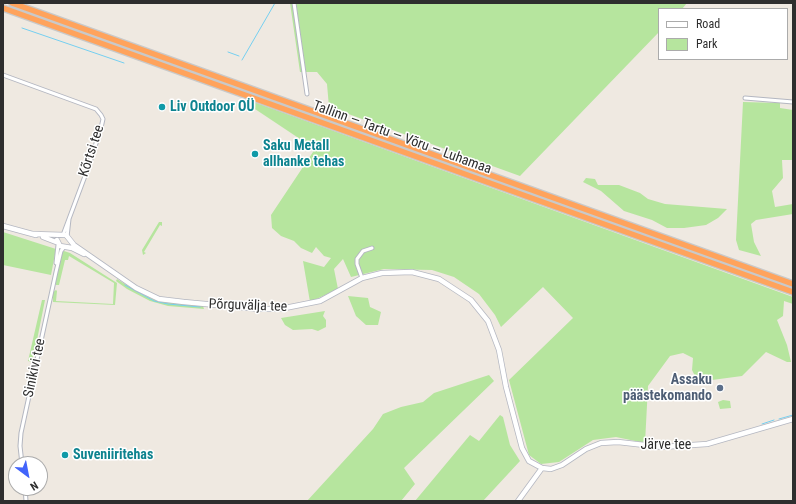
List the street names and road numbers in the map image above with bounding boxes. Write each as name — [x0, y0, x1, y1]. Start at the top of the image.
street label: Tallinn — Tartu — Võru — Luhamaa — [310, 98, 494, 178]
street label: Kõrtsi tee — [76, 123, 108, 179]
street label: Põrguvälja tee — [208, 296, 288, 316]
street label: Sinikivi tee — [21, 337, 49, 399]
street label: Järve tee — [641, 437, 691, 453]

